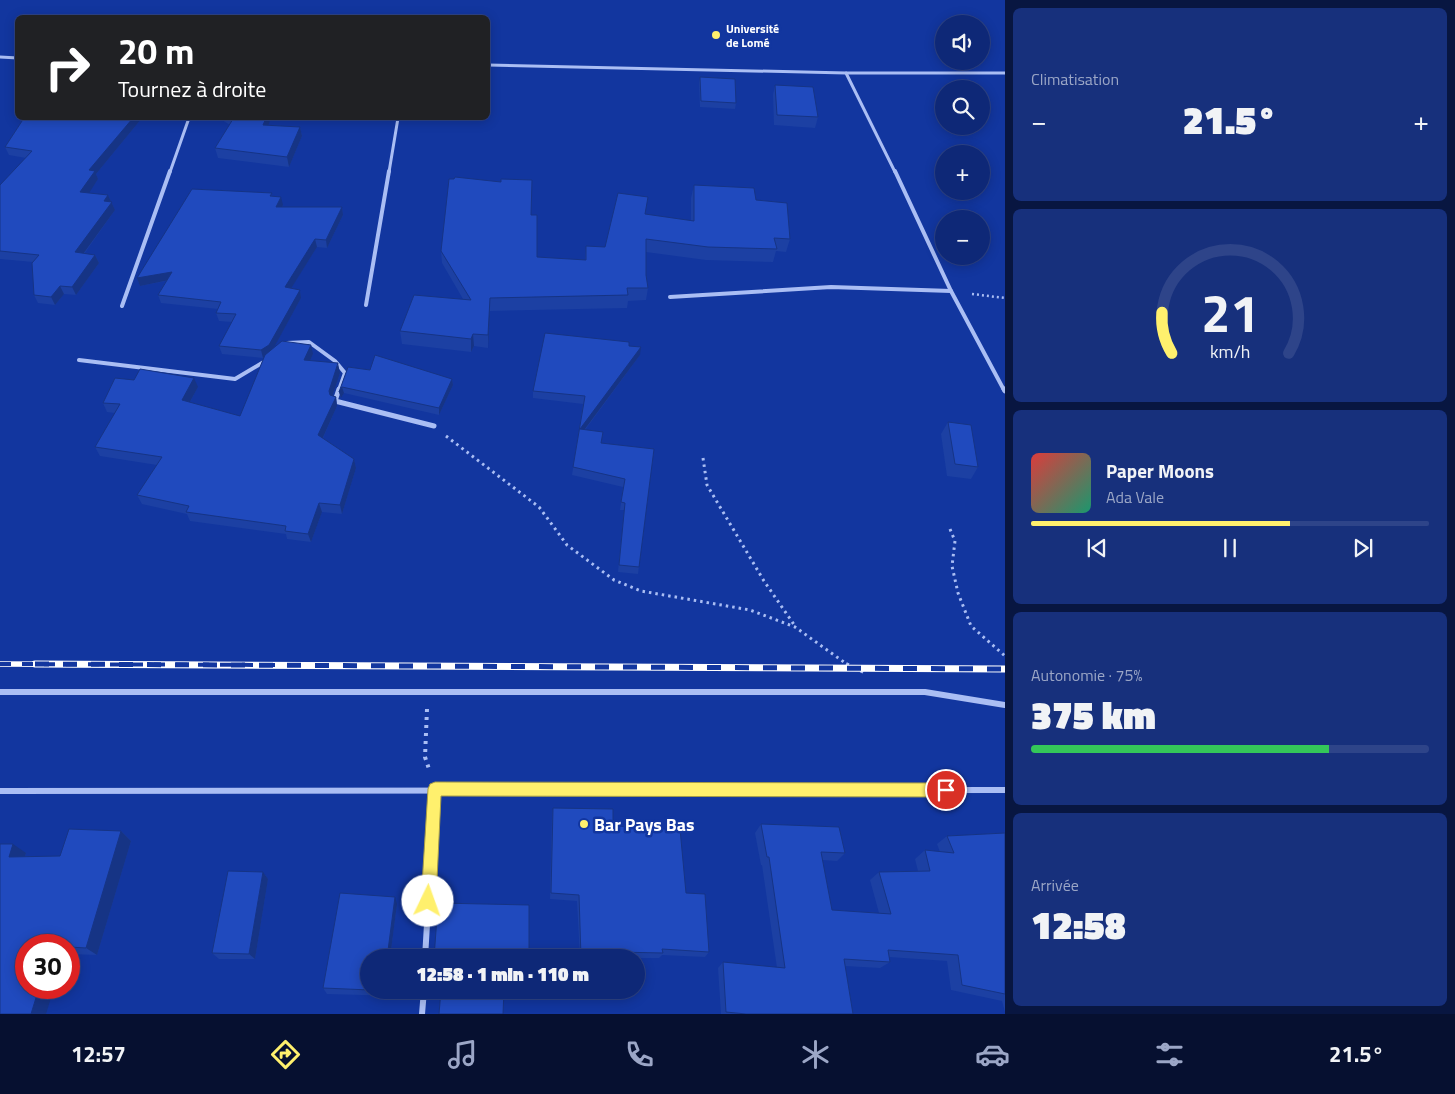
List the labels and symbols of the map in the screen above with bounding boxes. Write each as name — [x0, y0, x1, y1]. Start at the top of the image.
place label: Université de Lomé — [726, 19, 779, 52]
marker: Université de Lomé — [710, 29, 722, 41]
pin — [925, 769, 967, 811]
place label: Bar Pays Bas — [594, 811, 694, 838]
marker: Bar Pays Bas — [578, 818, 590, 830]
position arrow — [401, 874, 453, 926]
speed limit sign: 30 — [15, 934, 80, 999]

